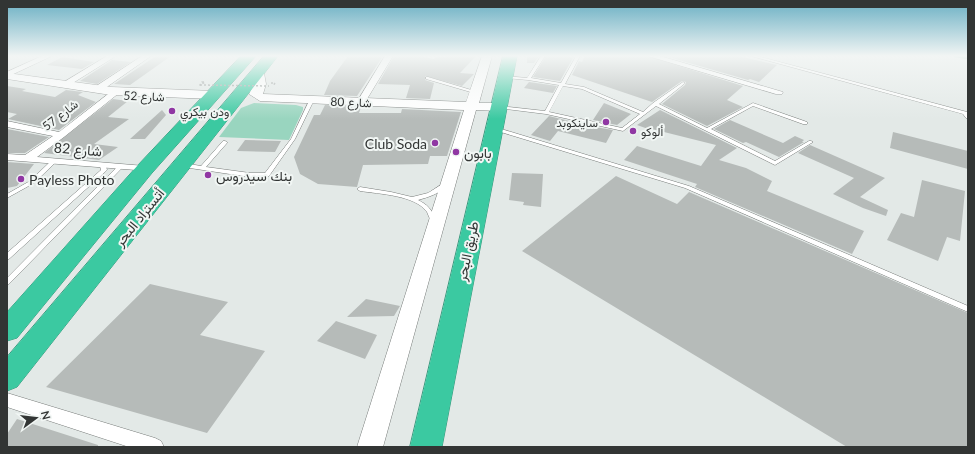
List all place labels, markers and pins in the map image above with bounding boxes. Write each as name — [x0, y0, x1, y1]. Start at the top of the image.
place label: ودن بيكري — [180, 104, 229, 122]
marker: ودن بيكري — [167, 106, 177, 116]
place label: ساينكوبد — [556, 115, 598, 131]
marker: ساينكوبد — [601, 117, 611, 127]
place label: ألوكو — [641, 124, 663, 140]
marker: ألوكو — [628, 126, 638, 136]
place label: Club Soda — [365, 135, 427, 152]
marker: Club Soda — [430, 138, 440, 148]
place label: بابون — [464, 144, 492, 162]
marker: بابون — [451, 147, 461, 157]
place label: بنك سيدروس — [216, 167, 292, 185]
marker: بنك سيدروس — [203, 170, 213, 180]
place label: Payless Photo — [29, 171, 115, 188]
marker: Payless Photo — [16, 174, 26, 184]

